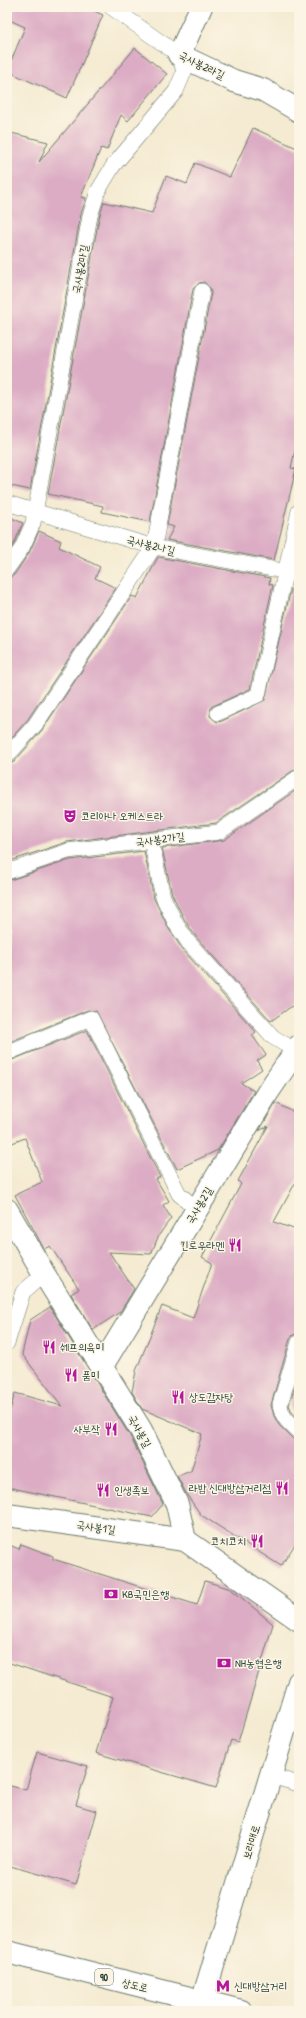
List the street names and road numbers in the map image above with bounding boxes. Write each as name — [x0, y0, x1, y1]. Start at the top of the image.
street label: 국사봉2라길 — [177, 48, 227, 82]
street label: 국사봉2마길 — [69, 243, 91, 295]
street label: 국사봉2나길 — [125, 532, 177, 558]
street label: 국사봉2가길 — [135, 829, 186, 849]
street label: 국사봉2길 — [183, 1184, 216, 1226]
street label: 국사봉길 — [125, 1412, 155, 1450]
street label: 국사봉1길 — [76, 1517, 117, 1537]
street label: 보라매로 — [239, 1823, 263, 1861]
road number: 90 — [95, 1969, 113, 1985]
street label: 상도로 — [120, 1975, 150, 1995]

